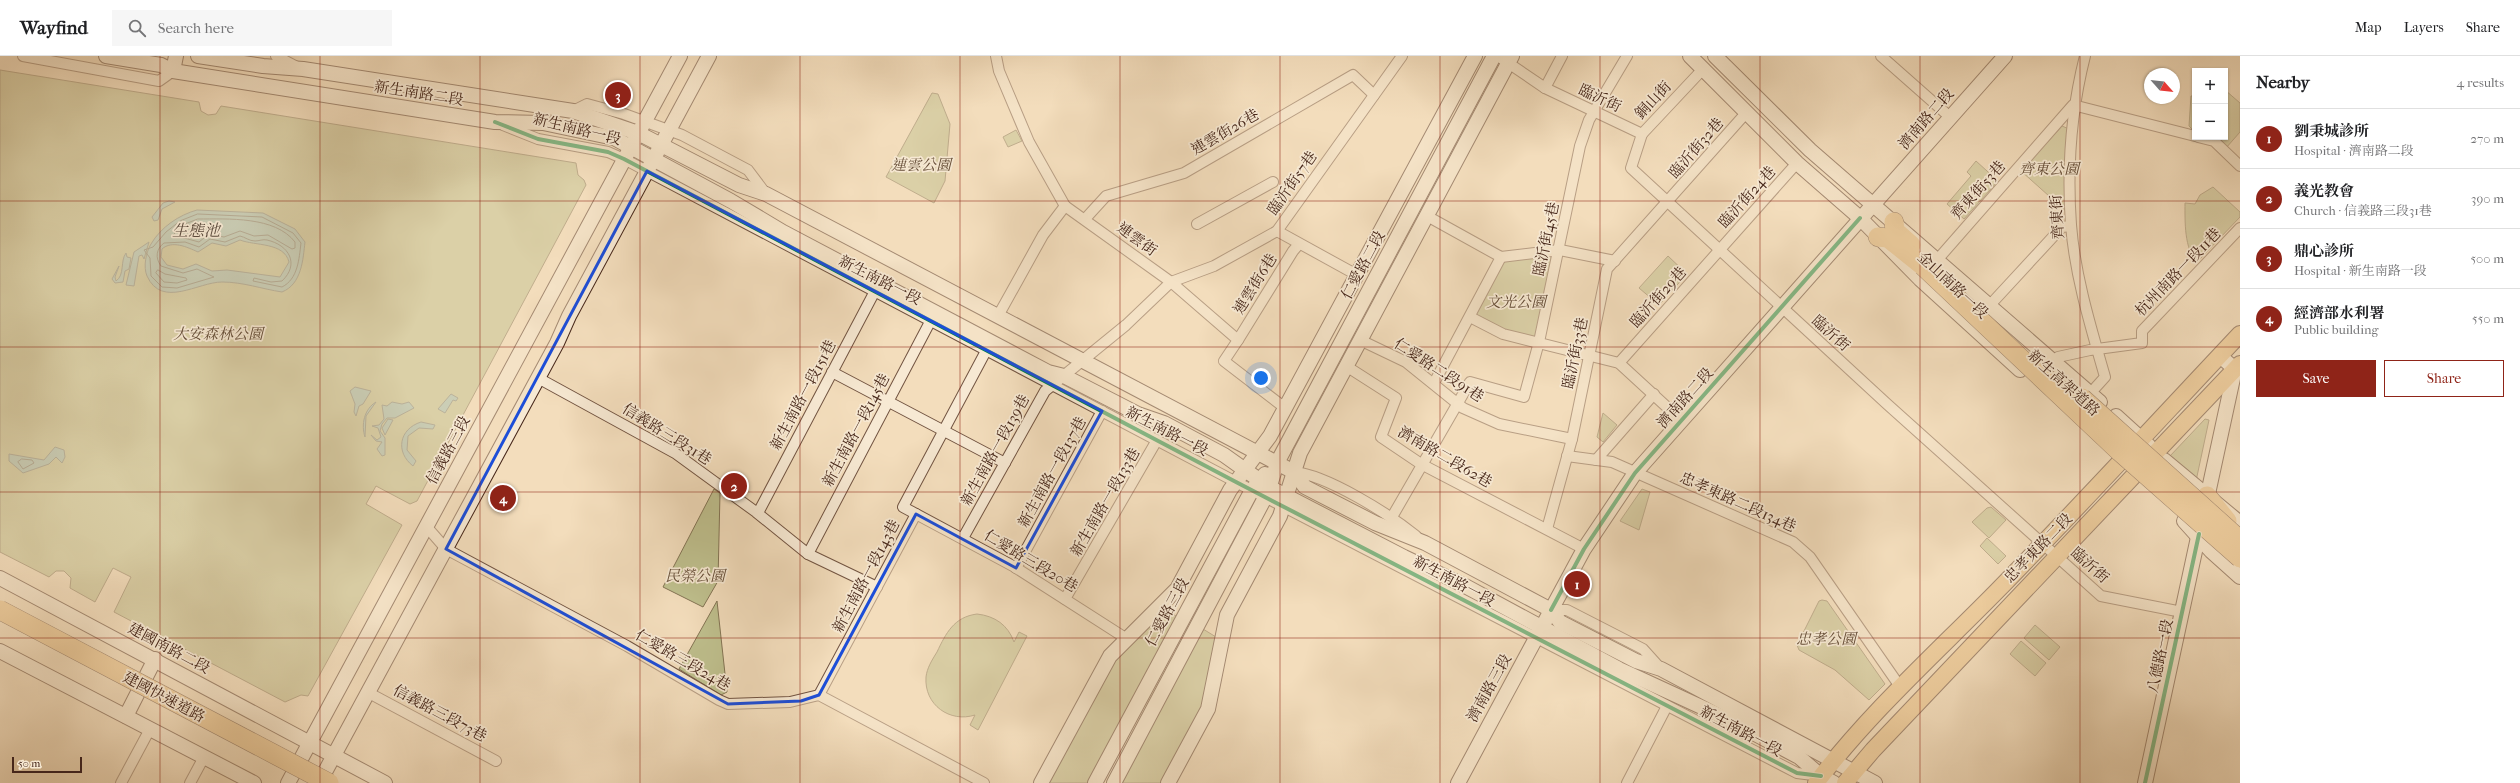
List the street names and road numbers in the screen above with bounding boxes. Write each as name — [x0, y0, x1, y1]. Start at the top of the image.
street label: 新生南路二段 — [373, 77, 465, 109]
street label: 銅山街 — [1631, 77, 1675, 123]
street label: 臨沂街 — [1576, 80, 1624, 116]
street label: 濟南路二段 — [1895, 85, 1957, 153]
street label: 連雲街26巷 — [1188, 105, 1262, 159]
street label: 新生南路一段 — [531, 109, 623, 149]
street label: 臨沂街32巷 — [1665, 114, 1727, 182]
street label: 臨沂街57巷 — [1263, 148, 1321, 218]
street label: 齊東街53巷 — [1947, 157, 2009, 223]
street label: 臨沂街24巷 — [1715, 163, 1779, 231]
street label: 齊東街 — [2046, 194, 2068, 240]
street label: 臨沂街45巷 — [1529, 200, 1563, 278]
street label: 連雲街 — [1114, 218, 1160, 260]
street label: 杭州南路一段11巷 — [2131, 224, 2225, 320]
street label: 仁愛路二段 — [1337, 228, 1389, 302]
street label: 金山南路一段 — [1914, 248, 1992, 322]
street label: 連雲街6巷 — [1229, 250, 1281, 318]
street label: 新生南路一段 — [836, 252, 924, 308]
street label: 臨沂街29巷 — [1626, 263, 1690, 331]
street label: 臨沂街 — [1808, 311, 1854, 355]
street label: 臨沂街33巷 — [1559, 316, 1591, 390]
street label: 仁愛路二段91巷 — [1391, 334, 1487, 406]
street label: 新生南路一段151巷 — [766, 337, 840, 453]
street label: 新生高架道路 — [2025, 346, 2103, 420]
street label: 濟南路二段 — [1653, 364, 1717, 432]
street label: 新生南路一段145巷 — [819, 370, 893, 490]
street label: 新生南路一段139巷 — [957, 391, 1033, 509]
street label: 信義路三段31巷 — [619, 399, 715, 469]
street label: 新生南路一段 — [1123, 403, 1211, 459]
street label: 信義路三段 — [422, 413, 474, 487]
street label: 新生南路一段137巷 — [1014, 414, 1090, 530]
street label: 濟南路二段62巷 — [1395, 423, 1495, 491]
street label: 新生南路一段133巷 — [1067, 444, 1143, 560]
street label: 忠孝東路二段134巷 — [1677, 468, 1799, 536]
street label: 忠孝東路二段 — [2000, 509, 2076, 587]
street label: 新生南路一段143巷 — [829, 516, 903, 636]
street label: 仁愛路三段20巷 — [981, 526, 1081, 596]
street label: 臨沂街 — [2067, 543, 2113, 587]
street label: 新生南路一段 — [1410, 552, 1498, 610]
street label: 仁愛路三段 — [1141, 575, 1193, 649]
street label: 八德路一段 — [2143, 617, 2177, 695]
street label: 建國南路二段 — [125, 619, 213, 677]
street label: 仁愛路三段24巷 — [632, 626, 734, 694]
street label: 濟南路三段 — [1463, 651, 1515, 725]
street label: 建國快速道路 — [120, 668, 208, 726]
street label: 信義路三段73巷 — [390, 681, 490, 745]
street label: 新生南路一段 — [1697, 702, 1785, 760]

